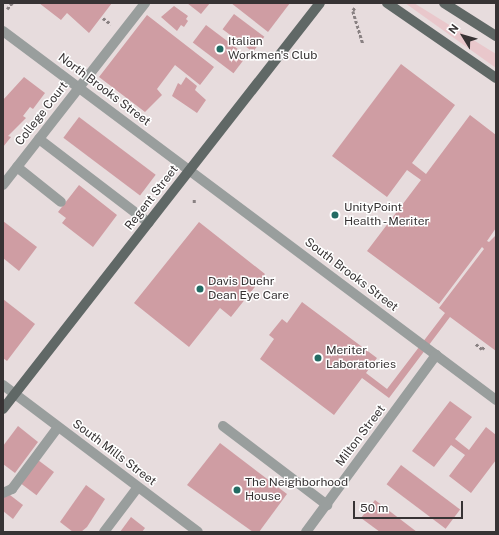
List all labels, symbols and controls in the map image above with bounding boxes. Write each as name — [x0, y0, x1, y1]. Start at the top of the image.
north arrow — [443, 16, 483, 56]
text: N — [446, 22, 461, 36]
place label: Italian Workmen's Club — [228, 35, 318, 63]
marker: Italian Workmen's Club — [215, 44, 225, 54]
street label: North Brooks Street — [55, 51, 153, 129]
street label: College Court — [13, 79, 71, 149]
street label: Regent Street — [122, 163, 182, 233]
place label: UnityPoint Health - Meriter — [344, 201, 433, 229]
marker: UnityPoint Health - Meriter — [329, 209, 341, 221]
street label: South Brooks Street — [301, 235, 401, 315]
place label: Davis Duehr Dean Eye Care — [208, 275, 289, 303]
marker: Davis Duehr Dean Eye Care — [195, 284, 205, 294]
place label: Meriter Laboratories — [326, 344, 396, 372]
marker: Meriter Laboratories — [313, 353, 323, 363]
street label: Milton Street — [333, 403, 389, 469]
street label: South Mills Street — [69, 417, 159, 489]
place label: The Neighborhood House — [245, 476, 348, 504]
marker: The Neighborhood House — [232, 485, 242, 495]
scale bar — [355, 493, 465, 519]
text: 50 m — [360, 501, 388, 515]

